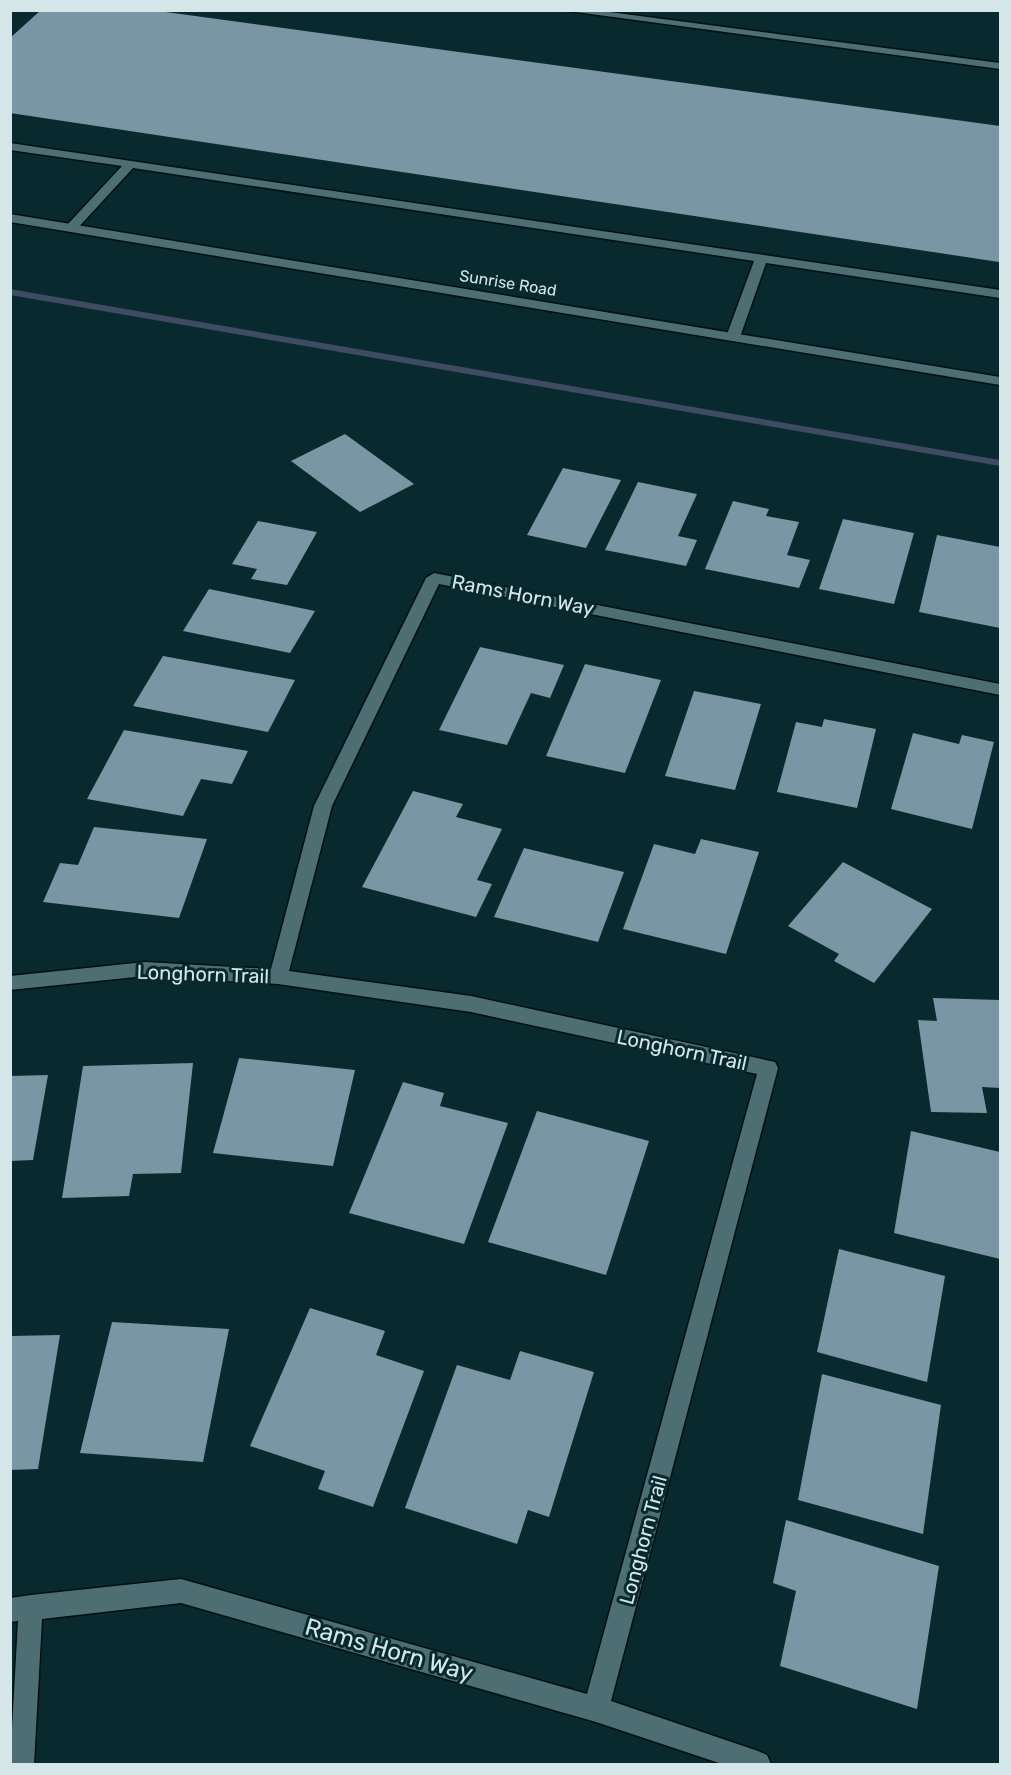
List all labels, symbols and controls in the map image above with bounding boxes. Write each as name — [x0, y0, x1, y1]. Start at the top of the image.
street label: Sunrise Road — [458, 266, 558, 300]
street label: Rams Horn Way — [450, 569, 596, 621]
street label: Longhorn Trail — [136, 960, 270, 988]
street label: Longhorn Trail — [615, 1024, 749, 1076]
street label: Longhorn Trail — [614, 1473, 672, 1607]
street label: Rams Horn Way — [302, 1613, 476, 1687]

